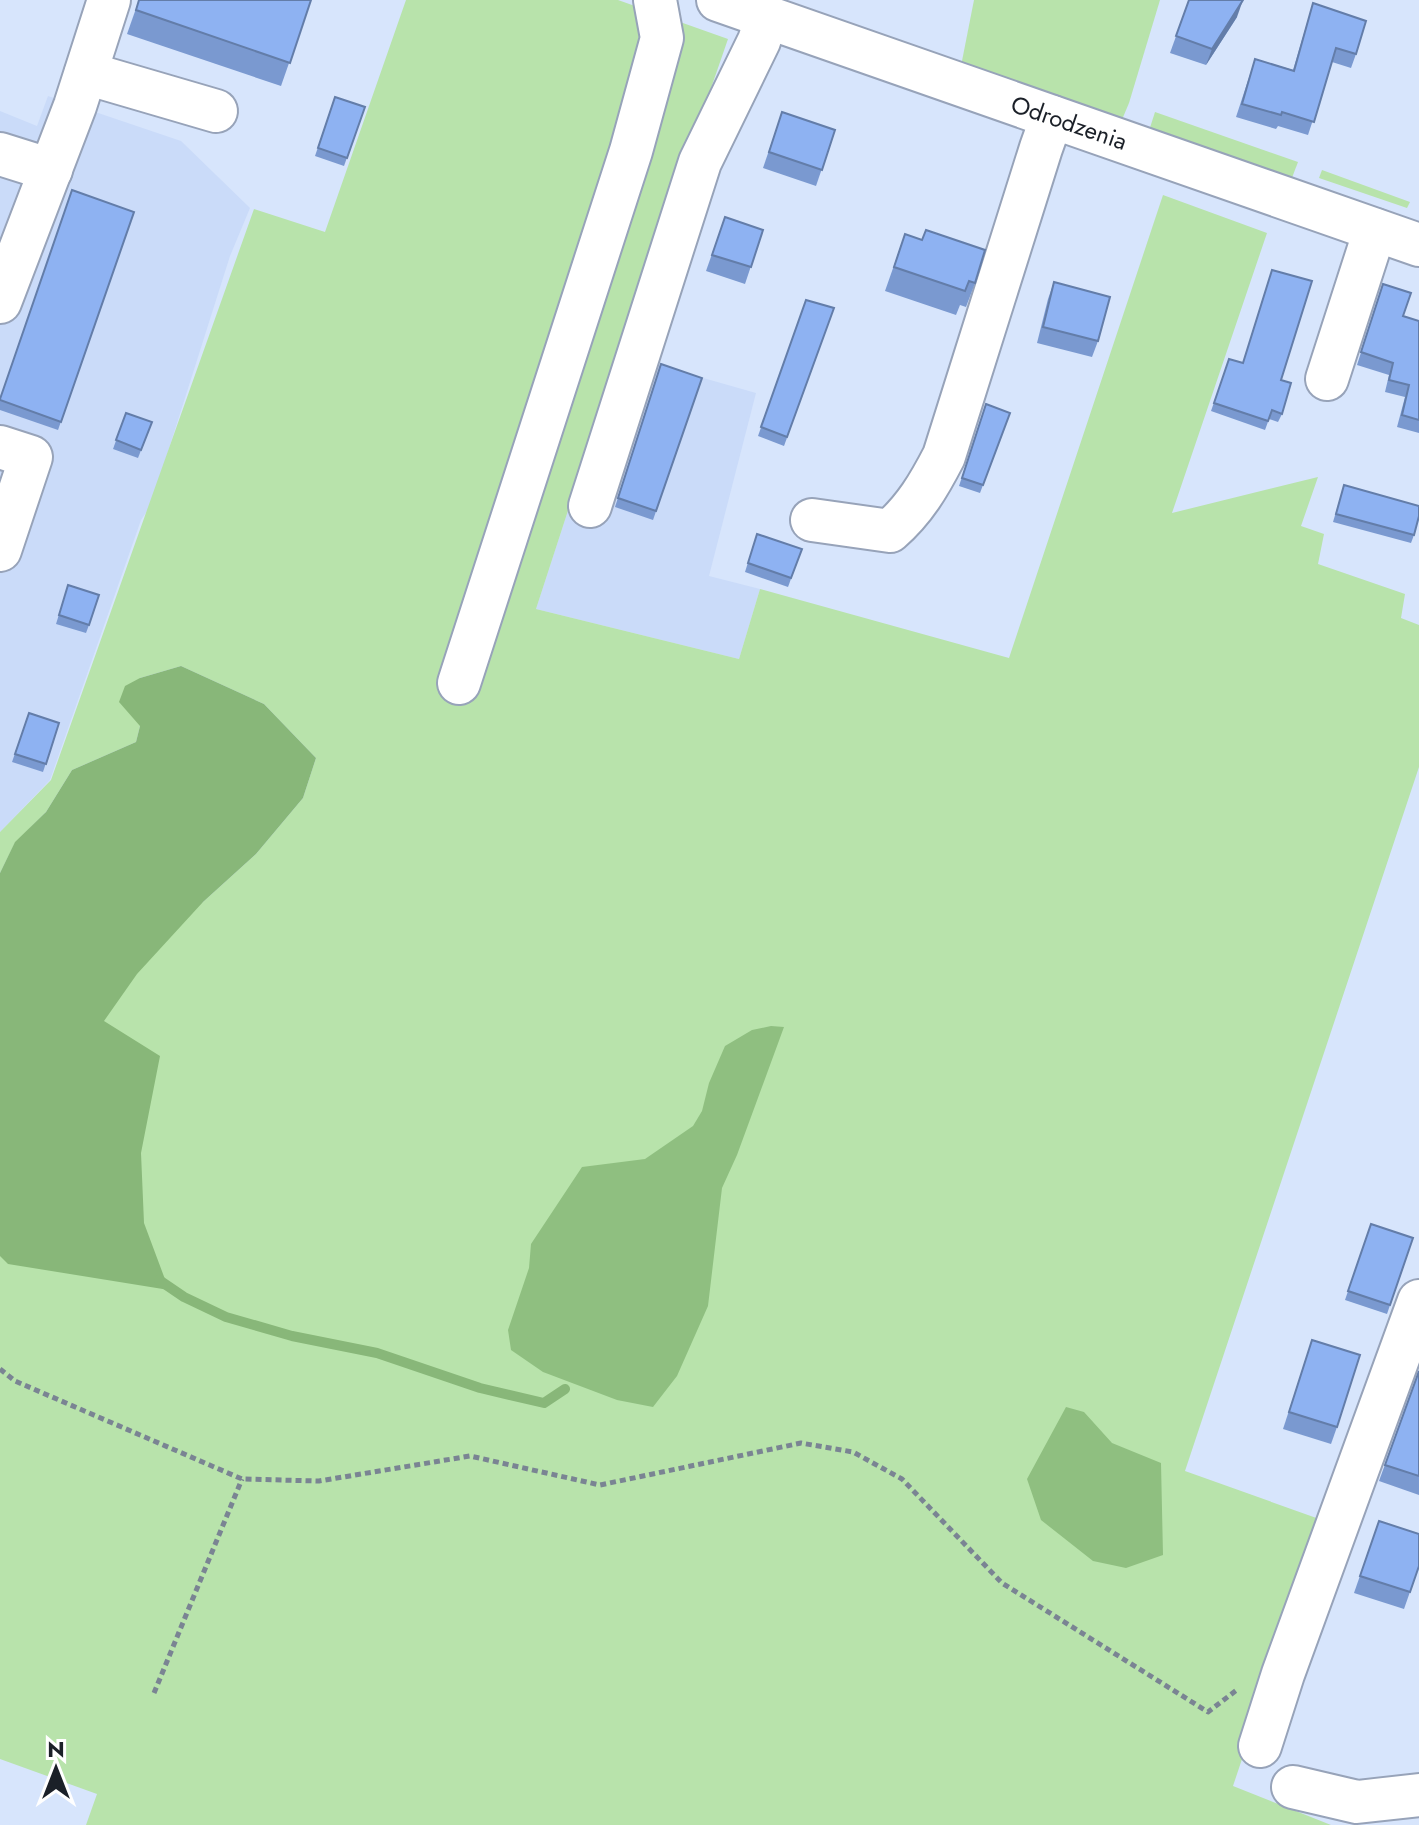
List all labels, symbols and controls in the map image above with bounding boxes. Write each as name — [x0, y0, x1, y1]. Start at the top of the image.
street label: Odrodzenia — [1006, 86, 1132, 159]
north arrow — [16, 1729, 96, 1809]
text: N — [47, 1733, 65, 1765]

